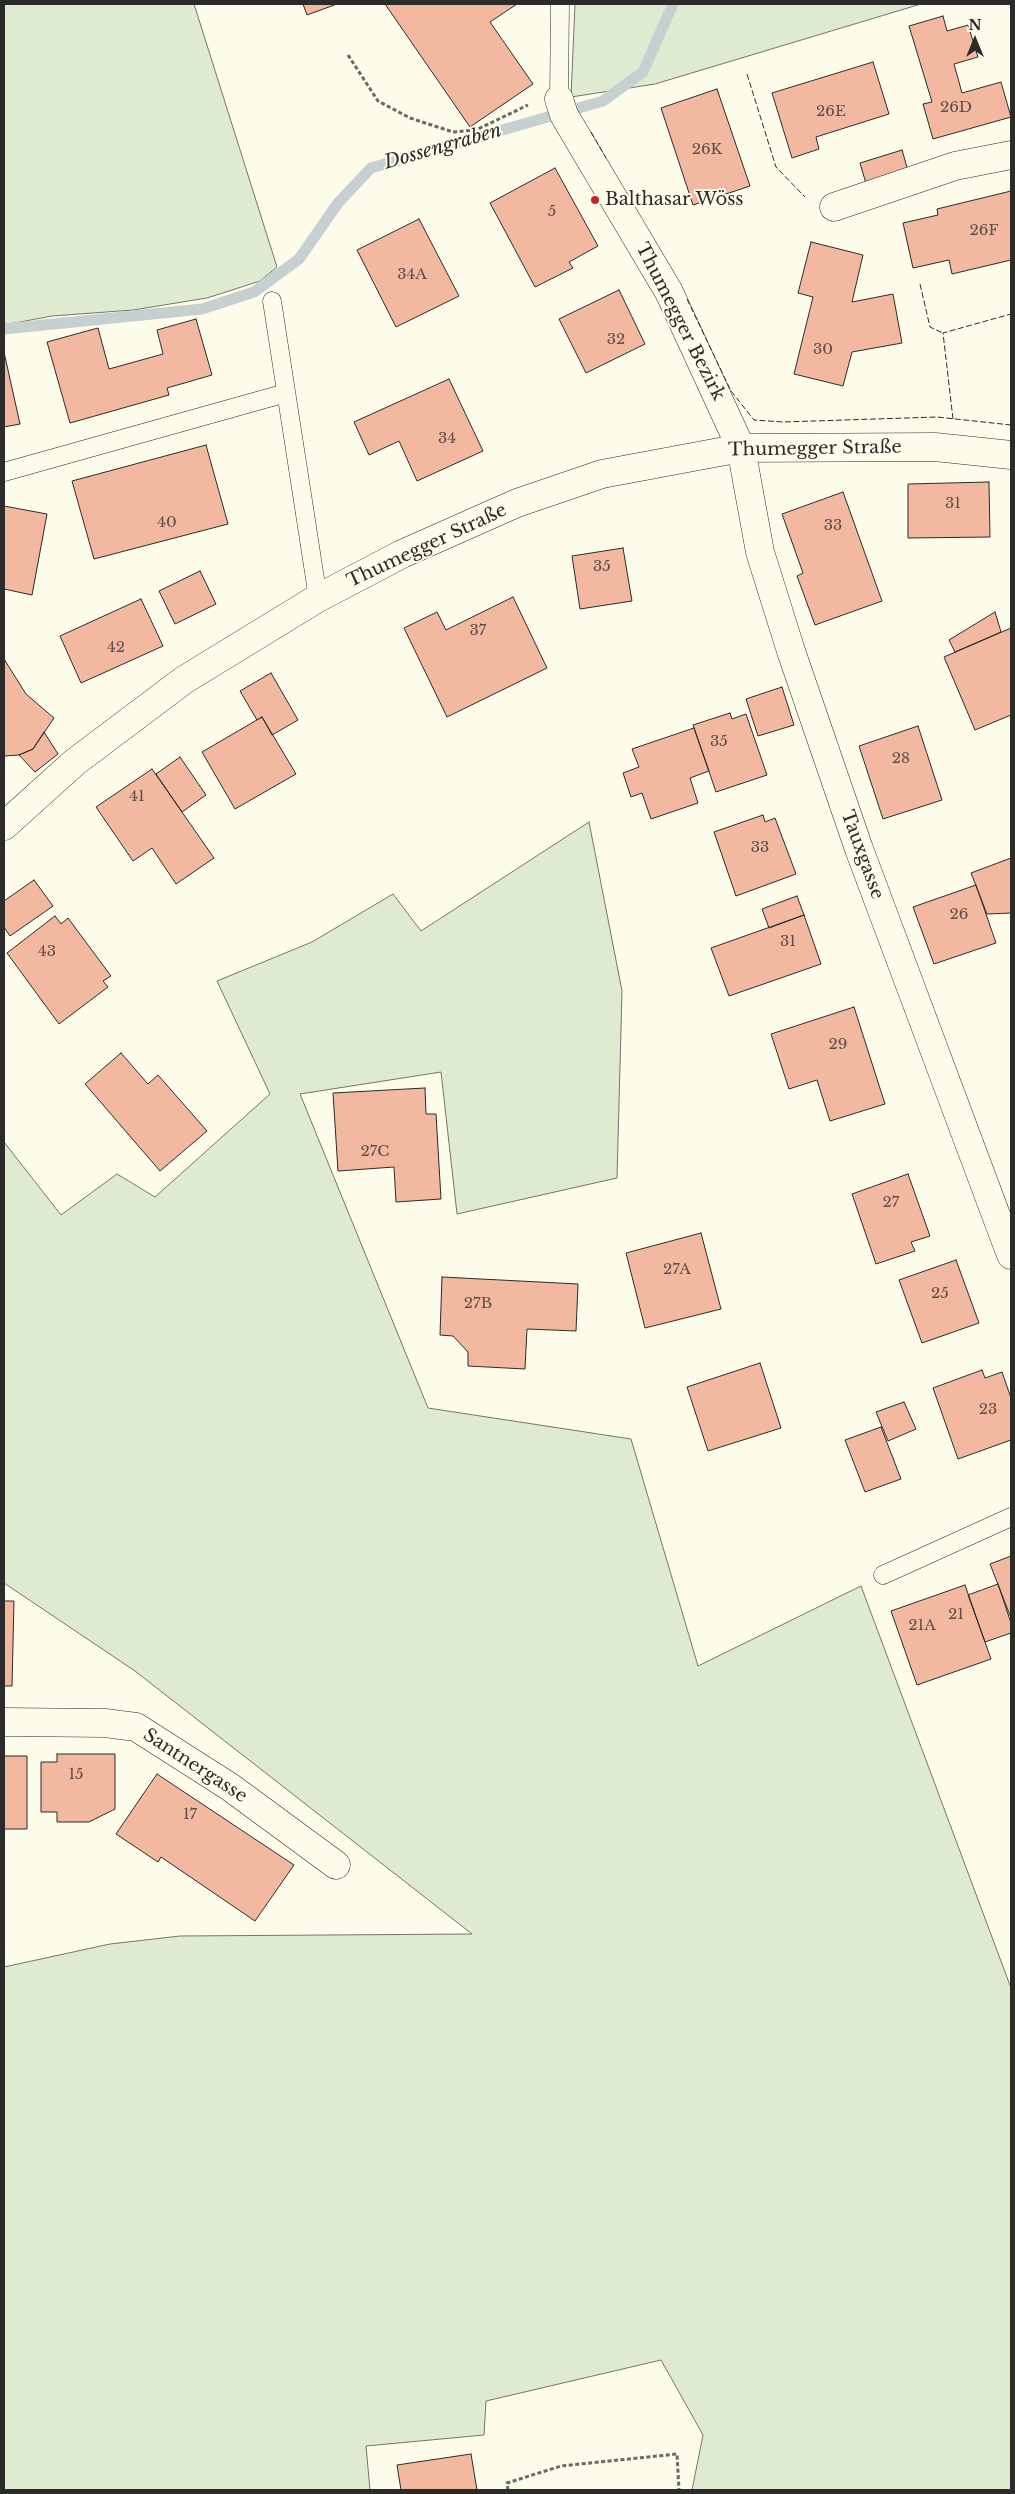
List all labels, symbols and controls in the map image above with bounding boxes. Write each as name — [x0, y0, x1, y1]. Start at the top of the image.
north arrow — [950, 15, 1000, 65]
text: N — [968, 16, 982, 34]
house number: 26D — [940, 99, 972, 117]
house number: 26E — [816, 103, 846, 121]
water label: Dossengraben — [382, 119, 504, 175]
house number: 26K — [692, 141, 722, 159]
place label: Balthasar Wöss — [605, 189, 744, 211]
marker: Balthasar Wöss — [589, 194, 601, 206]
house number: 5 — [548, 203, 556, 221]
house number: 26F — [970, 222, 998, 240]
street label: Thumegger Bezirk — [631, 240, 729, 404]
house number: 34A — [397, 266, 427, 284]
house number: 32 — [607, 331, 625, 349]
house number: 30 — [813, 341, 833, 359]
house number: 34 — [438, 430, 456, 448]
street label: Thumegger Straße — [728, 437, 902, 461]
house number: 31 — [945, 495, 961, 513]
street label: Thumegger Straße — [344, 500, 510, 592]
house number: 40 — [157, 514, 177, 532]
house number: 33 — [824, 517, 842, 535]
house number: 35 — [593, 558, 611, 576]
house number: 37 — [470, 622, 486, 640]
house number: 42 — [107, 639, 125, 657]
house number: 35 — [710, 733, 728, 751]
house number: 28 — [892, 750, 910, 768]
house number: 41 — [129, 788, 145, 806]
street label: Tauxgasse — [836, 808, 888, 902]
house number: 33 — [751, 839, 769, 857]
house number: 26 — [950, 906, 968, 924]
house number: 31 — [780, 933, 796, 951]
house number: 43 — [38, 943, 56, 961]
house number: 29 — [829, 1036, 847, 1054]
house number: 27C — [361, 1143, 389, 1161]
house number: 27 — [883, 1194, 899, 1212]
house number: 27A — [663, 1261, 691, 1279]
house number: 25 — [931, 1285, 949, 1303]
house number: 27B — [464, 1295, 492, 1313]
house number: 23 — [979, 1401, 997, 1419]
house number: 21 — [948, 1606, 964, 1624]
house number: 21A — [908, 1617, 936, 1635]
street label: Santnergasse — [139, 1724, 251, 1808]
house number: 15 — [68, 1766, 84, 1784]
house number: 17 — [183, 1806, 197, 1824]

